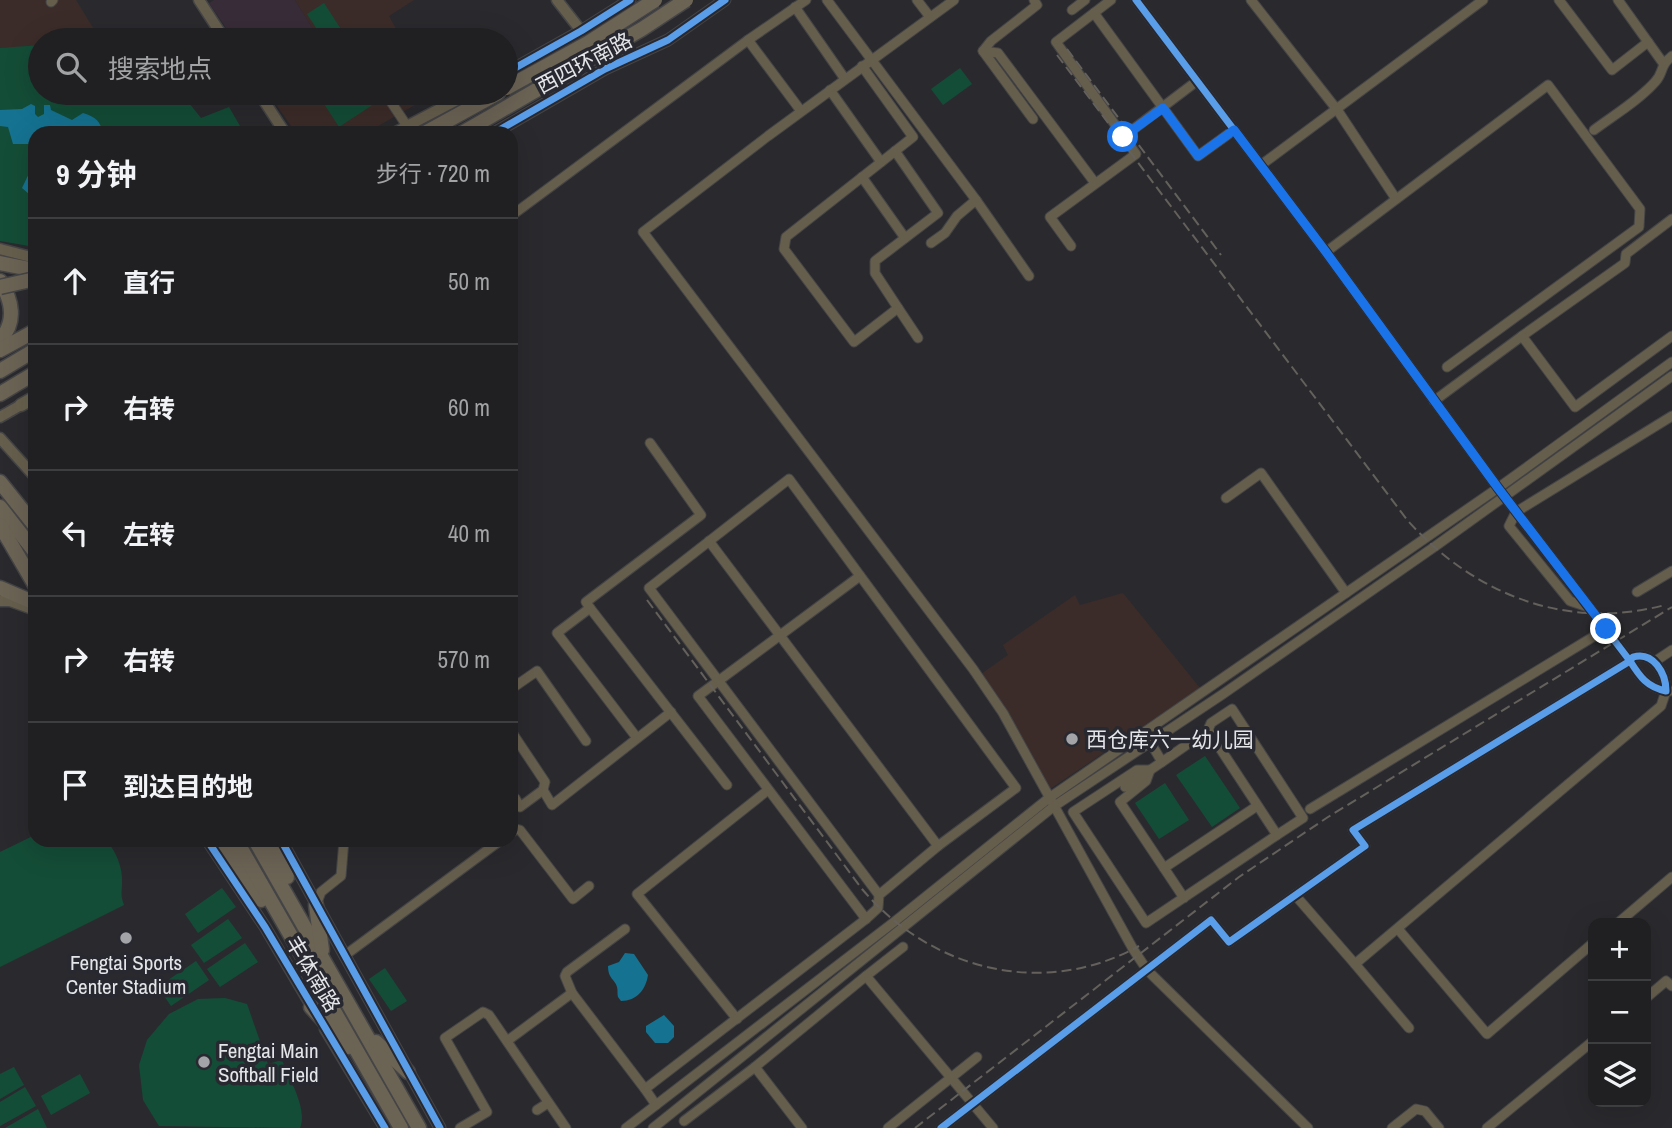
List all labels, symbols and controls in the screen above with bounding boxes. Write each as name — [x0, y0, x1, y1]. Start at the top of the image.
street label: 西四环南路 — [531, 26, 637, 100]
search box — [28, 28, 518, 105]
icon: search — [52, 48, 90, 86]
text: 搜索地点 — [108, 51, 212, 86]
route start — [1107, 121, 1138, 152]
text: 9 分钟 — [56, 154, 137, 194]
text: 步行 · 720 m — [376, 158, 490, 189]
icon: ahead — [56, 262, 94, 300]
text: 直行 — [123, 265, 175, 300]
text: 50 m — [448, 266, 490, 297]
icon: right — [56, 388, 94, 426]
text: 右转 — [123, 391, 175, 426]
text: 60 m — [448, 392, 490, 423]
icon: left — [56, 514, 94, 552]
text: 左转 — [123, 517, 175, 552]
text: 40 m — [448, 518, 490, 549]
route end — [1590, 613, 1621, 644]
icon: right — [56, 640, 94, 678]
text: 右转 — [123, 643, 175, 678]
text: 570 m — [438, 644, 490, 675]
place label: 西仓库六一幼儿园 — [1086, 725, 1254, 754]
marker: 西仓库六一幼儿园 — [1064, 731, 1080, 747]
icon: arrive — [56, 766, 94, 804]
text: 到达目的地 — [123, 769, 253, 804]
map controls — [1588, 918, 1651, 1107]
button: + — [1588, 918, 1651, 981]
marker: Fengtai Sports Center Stadium — [118, 930, 134, 946]
street label: 丰体南路 — [279, 931, 347, 1017]
place label: Fengtai Sports Center Stadium — [66, 948, 186, 1001]
button: − — [1588, 981, 1651, 1044]
place label: Fengtai Main Softball Field — [218, 1036, 319, 1089]
button: layers — [1588, 1044, 1651, 1107]
marker: Fengtai Main Softball Field — [196, 1054, 212, 1070]

